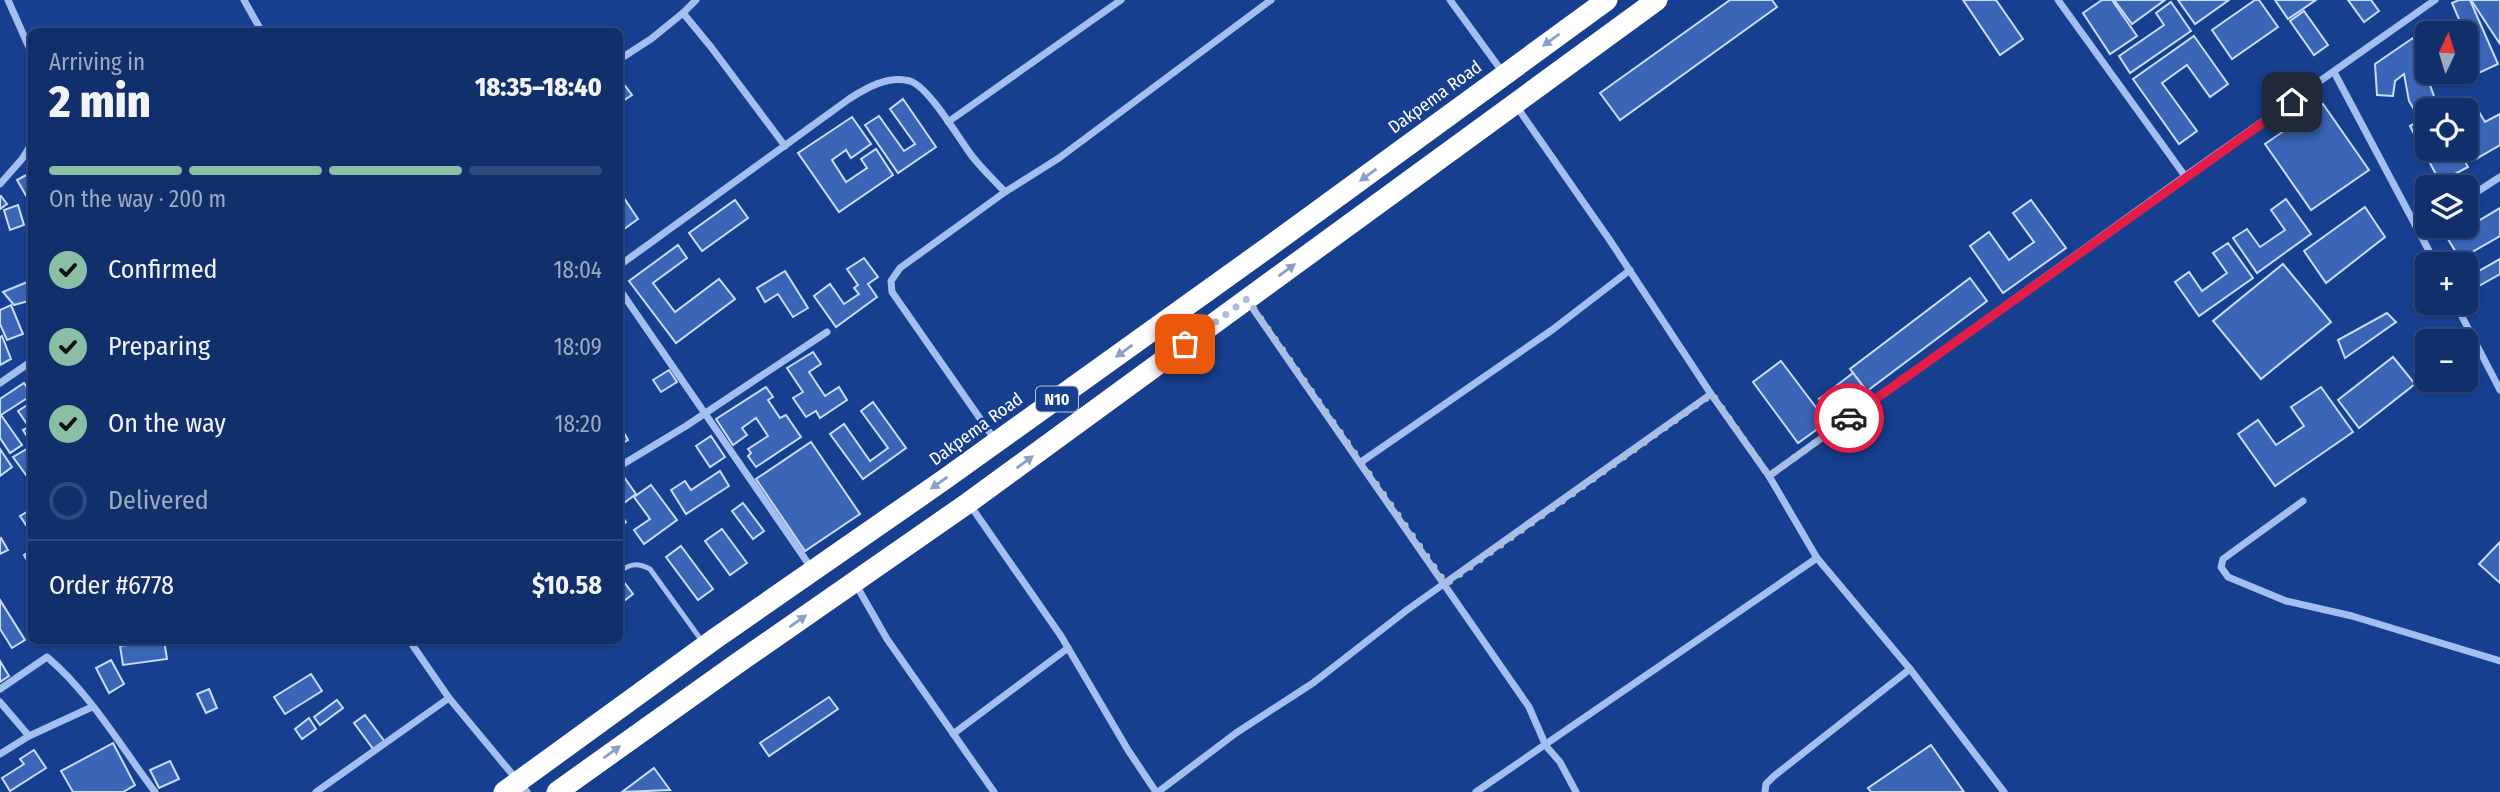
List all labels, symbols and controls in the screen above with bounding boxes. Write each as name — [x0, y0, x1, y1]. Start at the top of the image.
north arrow — [2415, 21, 2478, 84]
map controls — [2415, 21, 2478, 392]
one-way arrow — [1542, 33, 1560, 47]
text: Arriving in — [49, 48, 145, 76]
street label: Dakpema Road — [1384, 56, 1486, 138]
text: 18:35–18:40 — [475, 72, 602, 103]
pin — [2262, 72, 2322, 132]
text: 2 min — [49, 74, 151, 129]
icon: home — [2273, 83, 2311, 121]
button: locate — [2415, 98, 2478, 161]
one-way arrow — [1359, 167, 1377, 181]
button: layers — [2415, 175, 2478, 238]
text: On the way · 200 m — [49, 185, 226, 213]
icon: check — [49, 251, 87, 289]
button: + — [2415, 252, 2478, 315]
text: Confirmed — [108, 254, 218, 285]
text: 18:04 — [554, 256, 602, 284]
one-way arrow — [1278, 263, 1296, 277]
pin — [1155, 314, 1215, 374]
icon: bag — [1166, 325, 1204, 363]
icon: check — [49, 328, 87, 366]
button: − — [2415, 329, 2478, 392]
text: Preparing — [108, 331, 210, 362]
text: 18:09 — [554, 333, 602, 361]
one-way arrow — [1115, 344, 1133, 358]
courier — [1814, 383, 1884, 453]
road number: N10 — [1036, 386, 1078, 412]
street label: Dakpema Road — [925, 388, 1027, 470]
icon: car — [1830, 399, 1868, 437]
icon: check — [49, 405, 87, 443]
text: On the way — [108, 408, 226, 439]
text: 18:20 — [555, 410, 602, 438]
one-way arrow — [1015, 455, 1034, 469]
one-way arrow — [930, 476, 948, 490]
text: Delivered — [108, 485, 209, 516]
text: Order #6778 — [49, 570, 174, 601]
text: $10.58 — [532, 570, 602, 601]
one-way arrow — [789, 614, 807, 628]
one-way arrow — [603, 745, 621, 759]

